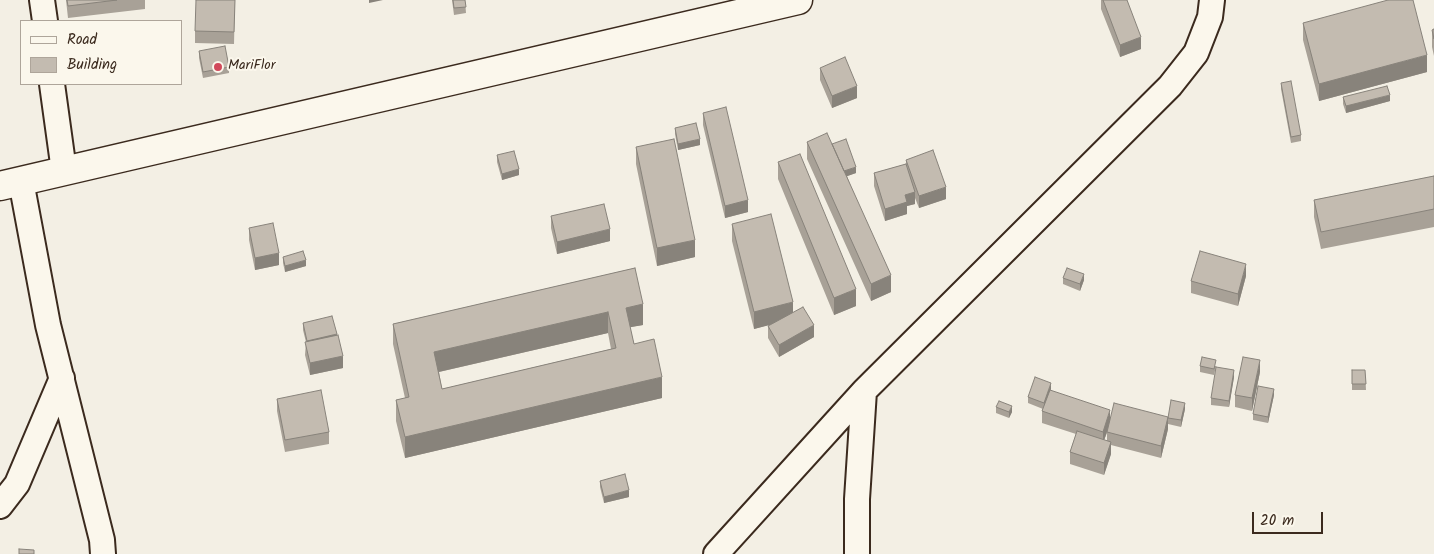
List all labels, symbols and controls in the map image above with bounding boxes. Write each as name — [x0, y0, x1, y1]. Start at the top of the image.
legend — [20, 20, 182, 85]
text: Road — [67, 28, 97, 52]
text: Building — [67, 53, 117, 77]
place label: MariFlor — [228, 59, 275, 75]
marker: MariFlor — [212, 61, 224, 73]
scale bar — [1254, 502, 1325, 534]
text: 20 m — [1260, 509, 1294, 533]

